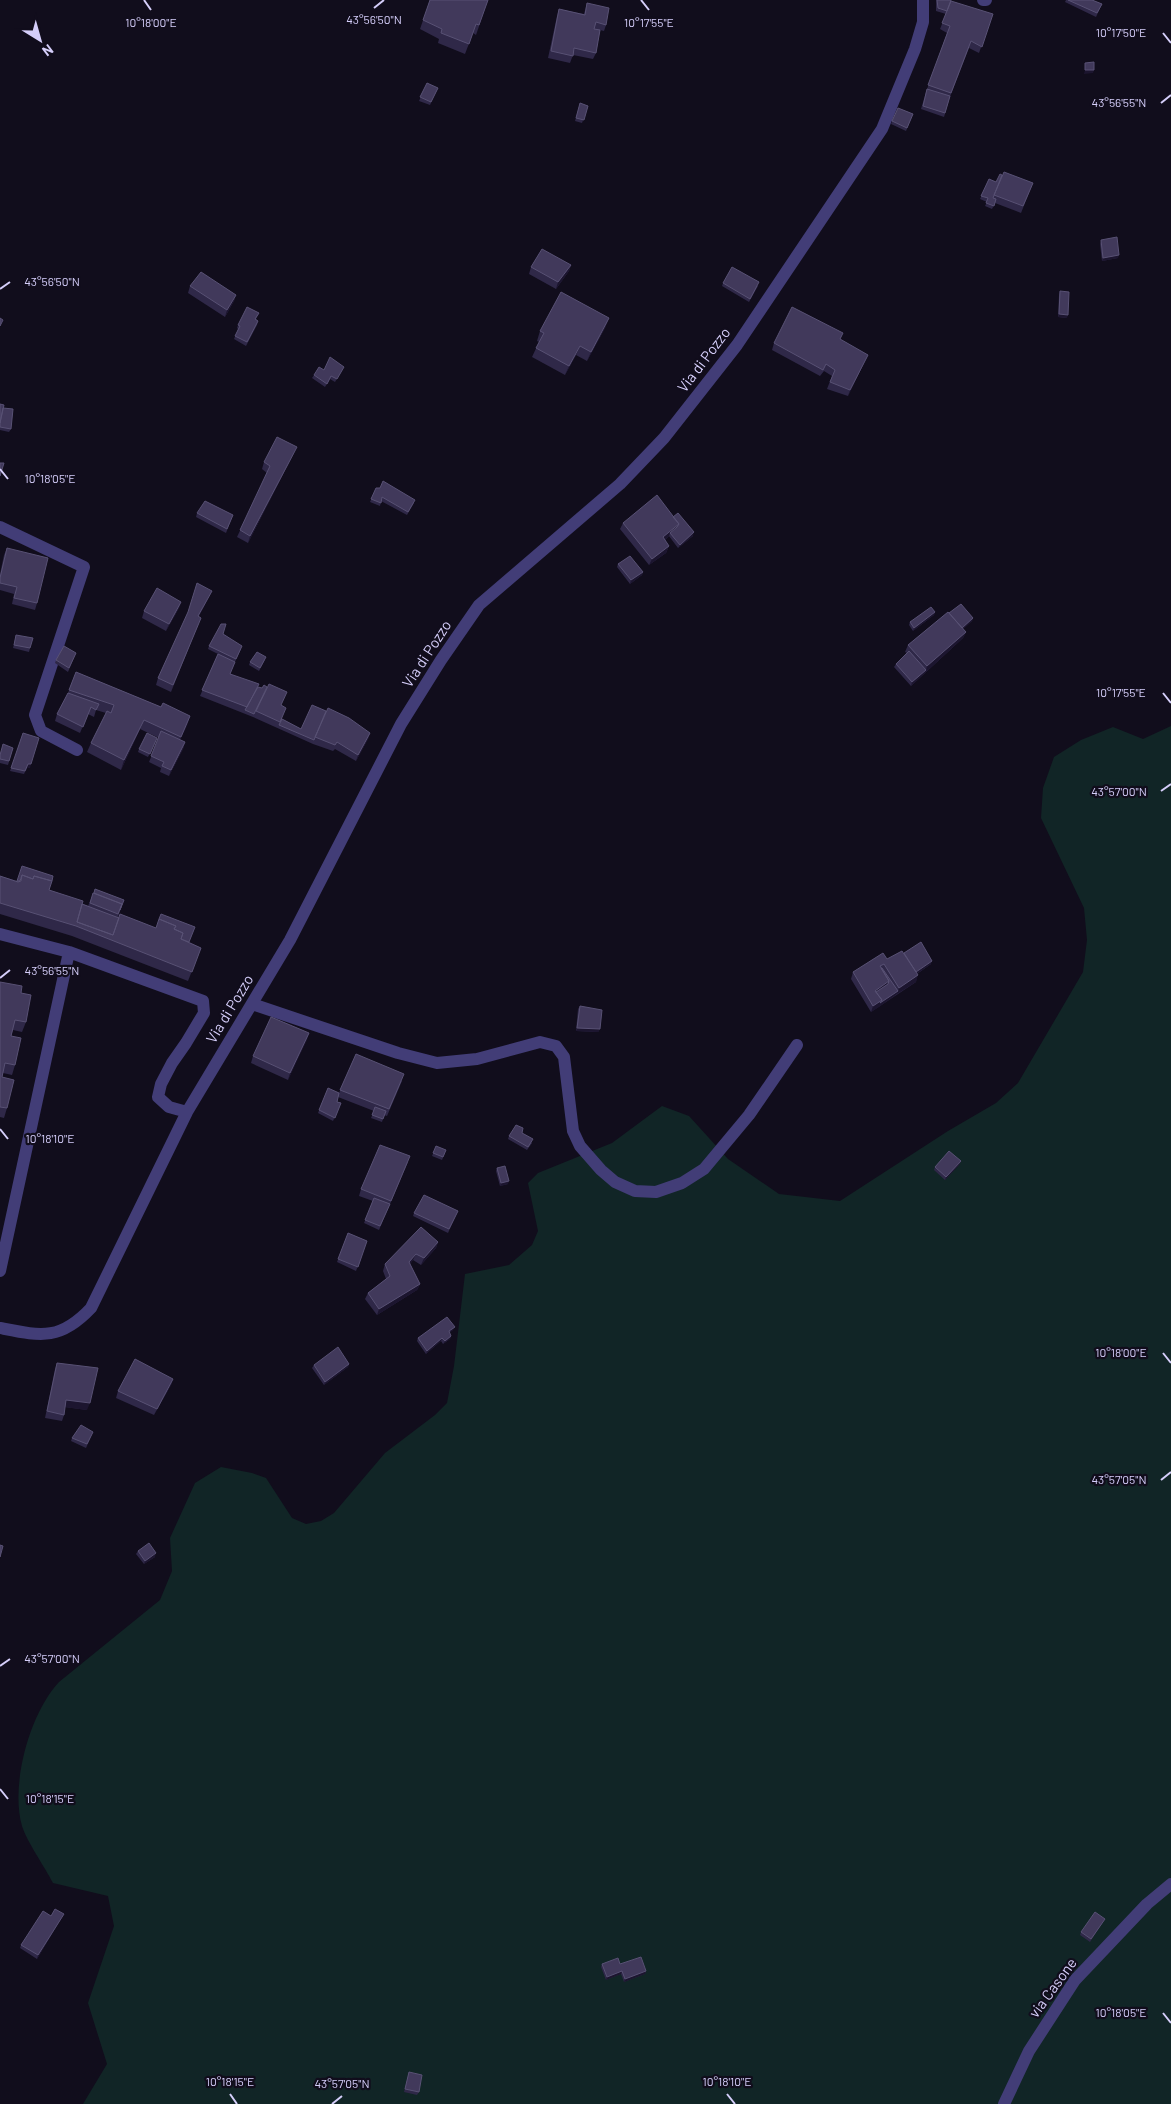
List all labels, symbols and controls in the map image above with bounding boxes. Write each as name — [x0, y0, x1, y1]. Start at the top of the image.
text: 43°56'50"N — [346, 12, 402, 26]
north arrow — [15, 15, 65, 65]
text: 10°18'00"E — [125, 15, 177, 29]
text: 10°17'55"E — [624, 15, 674, 29]
text: 10°17'50"E — [1096, 25, 1146, 39]
text: N — [39, 41, 57, 60]
text: 43°56'55"N — [1092, 95, 1146, 109]
text: 43°56'50"N — [24, 274, 80, 288]
street label: Via di Pozzo — [673, 323, 733, 395]
text: 10°18'05"E — [25, 471, 75, 485]
street label: Via di Pozzo — [398, 616, 455, 691]
text: 10°17'55"E — [1096, 685, 1146, 699]
text: 43°57'00"N — [1091, 784, 1147, 798]
text: 43°56'55"N — [25, 963, 79, 977]
street label: Via di Pozzo — [202, 971, 257, 1046]
text: 10°18'10"E — [26, 1131, 74, 1145]
text: 10°18'00"E — [1095, 1345, 1147, 1359]
text: 43°57'05"N — [1091, 1472, 1147, 1486]
text: 43°57'00"N — [24, 1651, 80, 1665]
text: 10°18'15"E — [26, 1791, 74, 1805]
street label: via Casone — [1024, 1954, 1080, 2021]
text: 10°18'05"E — [1096, 2005, 1146, 2019]
text: 10°18'15"E — [206, 2074, 254, 2088]
text: 10°18'10"E — [703, 2074, 751, 2088]
text: 43°57'05"N — [314, 2076, 370, 2090]

